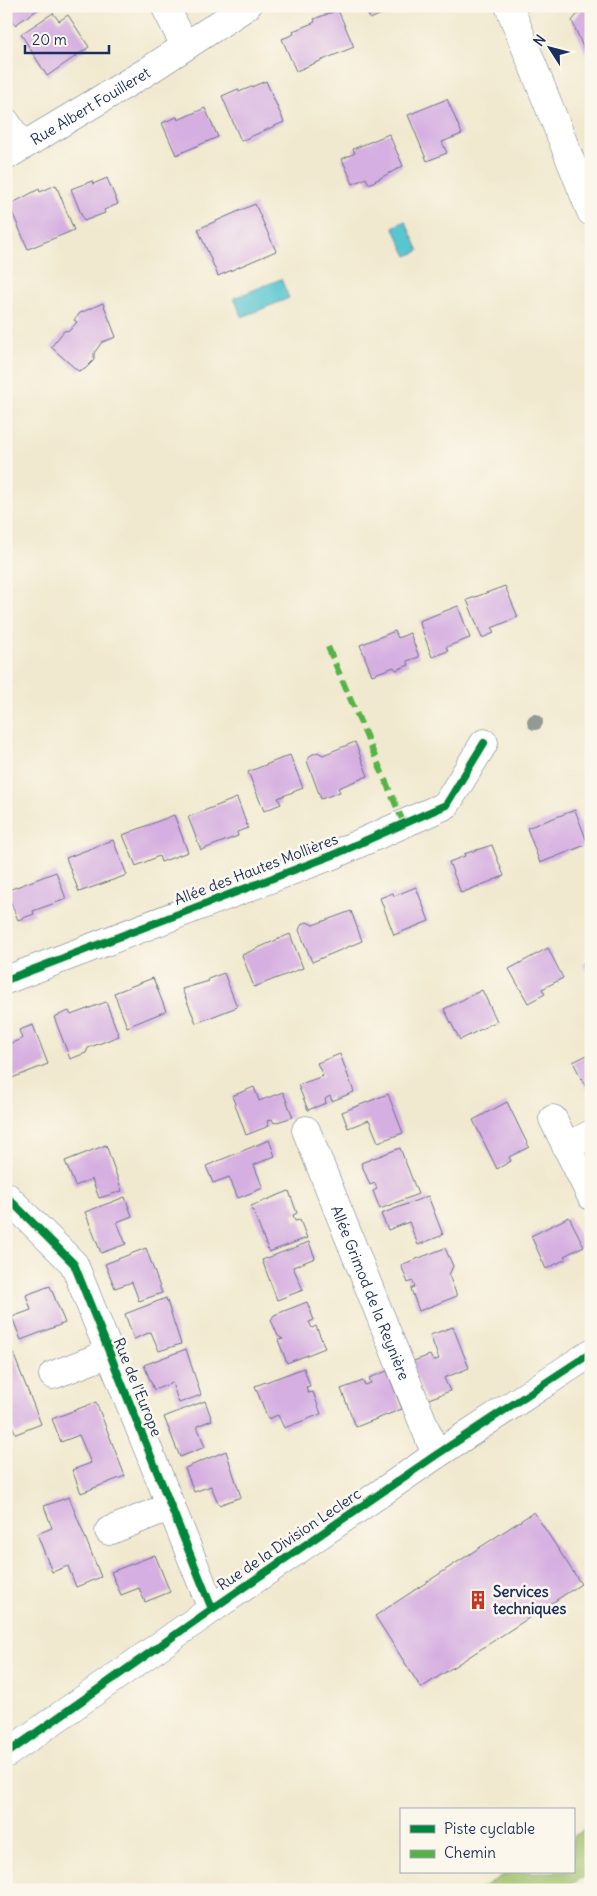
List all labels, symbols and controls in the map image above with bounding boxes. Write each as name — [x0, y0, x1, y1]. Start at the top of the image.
scale bar — [25, 22, 109, 54]
north arrow — [524, 22, 574, 72]
text: 20 m — [32, 30, 67, 49]
text: N — [529, 31, 550, 50]
street label: Rue Albert Fouilleret — [27, 63, 154, 149]
street label: Allée des Hautes Mollières — [171, 829, 341, 909]
street label: Allée Grimod de la Reynière — [328, 1202, 414, 1382]
street label: Rue de l'Europe — [110, 1335, 166, 1439]
street label: Rue de la Division Leclerc — [213, 1483, 365, 1594]
place label: Services techniques — [493, 1582, 566, 1619]
building icon: Services techniques — [467, 1589, 489, 1611]
legend — [400, 1808, 574, 1874]
text: Piste cyclable — [444, 1819, 535, 1838]
text: Chemin — [444, 1843, 496, 1862]

